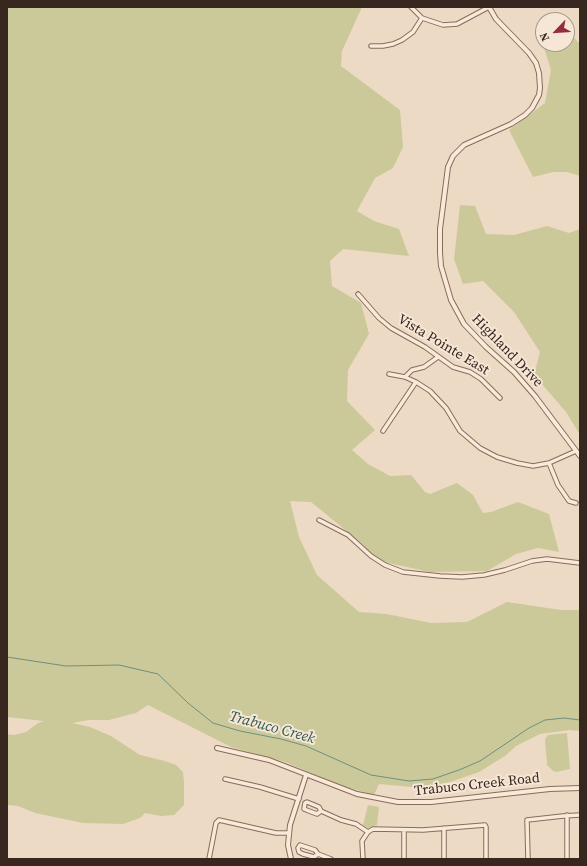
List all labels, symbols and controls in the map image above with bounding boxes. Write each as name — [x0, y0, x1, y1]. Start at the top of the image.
north arrow — [535, 12, 575, 52]
text: N — [536, 30, 553, 44]
street label: Vista Pointe East — [394, 311, 492, 379]
street label: Highland Drive — [468, 311, 546, 391]
water label: Trabuco Creek — [227, 708, 317, 748]
street label: Trabuco Creek Road — [413, 770, 541, 800]

